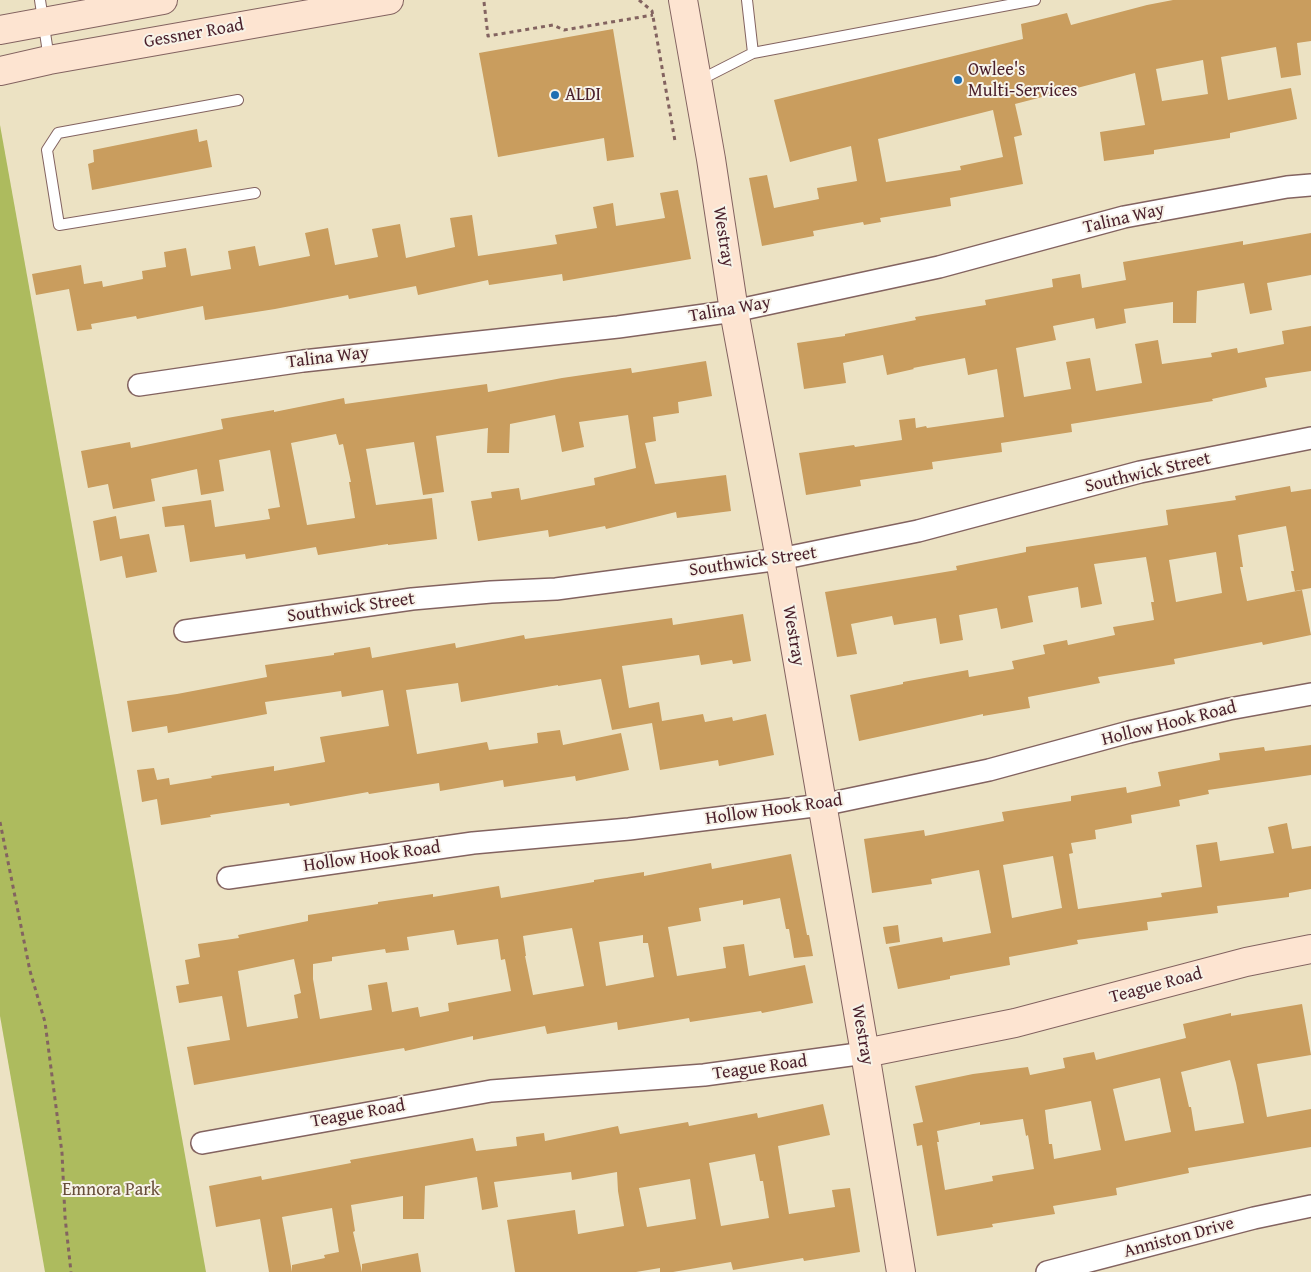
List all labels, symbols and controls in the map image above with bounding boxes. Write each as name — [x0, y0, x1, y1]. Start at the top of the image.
street label: Gessner Road — [142, 15, 246, 53]
place label: Owlee's Multi-Services — [968, 59, 1077, 102]
marker: Owlee's Multi-Services — [952, 74, 964, 86]
place label: ALDI — [565, 84, 601, 106]
marker: ALDI — [549, 89, 561, 101]
street label: Talina Way — [1081, 199, 1167, 239]
street label: Westray — [708, 205, 738, 269]
street label: Talina Way — [687, 292, 773, 328]
street label: Talina Way — [286, 342, 370, 374]
street label: Southwick Street — [1083, 448, 1213, 498]
street label: Southwick Street — [688, 542, 818, 582]
street label: Southwick Street — [286, 588, 416, 628]
street label: Westray — [777, 604, 809, 668]
street label: Hollow Hook Road — [1099, 697, 1239, 751]
street label: Hollow Hook Road — [704, 790, 844, 830]
street label: Hollow Hook Road — [302, 837, 442, 877]
street label: Teague Road — [1107, 963, 1205, 1009]
street label: Westray — [846, 1003, 878, 1067]
street label: Teague Road — [711, 1051, 809, 1085]
street label: Teague Road — [309, 1095, 407, 1133]
park label: Emnora Park — [62, 1179, 160, 1201]
street label: Anniston Drive — [1121, 1213, 1237, 1263]

